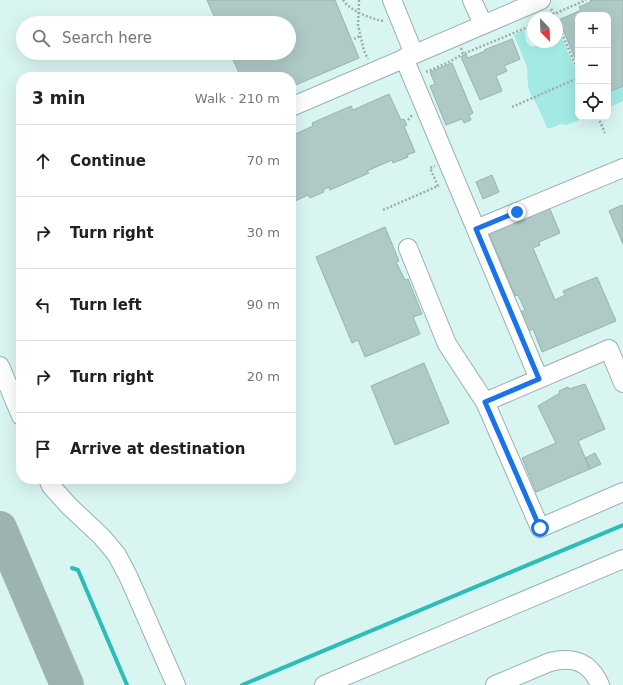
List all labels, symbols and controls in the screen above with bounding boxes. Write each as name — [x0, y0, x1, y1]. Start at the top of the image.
north arrow — [527, 12, 563, 48]
map controls — [575, 12, 611, 120]
button: + — [575, 12, 611, 48]
search box — [16, 16, 296, 60]
icon: search — [30, 27, 52, 49]
text: Search here — [62, 29, 152, 47]
button: − — [575, 48, 611, 84]
button: locate — [575, 84, 611, 120]
text: 3 min — [32, 88, 85, 108]
text: Walk · 210 m — [195, 91, 280, 106]
icon: ahead — [32, 150, 54, 172]
text: Continue — [70, 152, 146, 170]
text: 70 m — [247, 153, 280, 168]
route end — [508, 203, 526, 221]
icon: right — [32, 222, 54, 244]
text: Turn right — [70, 224, 154, 242]
text: 30 m — [247, 225, 280, 240]
icon: left — [32, 294, 54, 316]
text: Turn left — [70, 296, 142, 314]
text: 90 m — [247, 297, 280, 312]
icon: right — [32, 366, 54, 388]
text: Turn right — [70, 368, 154, 386]
text: 20 m — [247, 369, 280, 384]
icon: arrive — [32, 438, 54, 460]
text: Arrive at destination — [70, 440, 245, 458]
route start — [531, 519, 549, 537]

